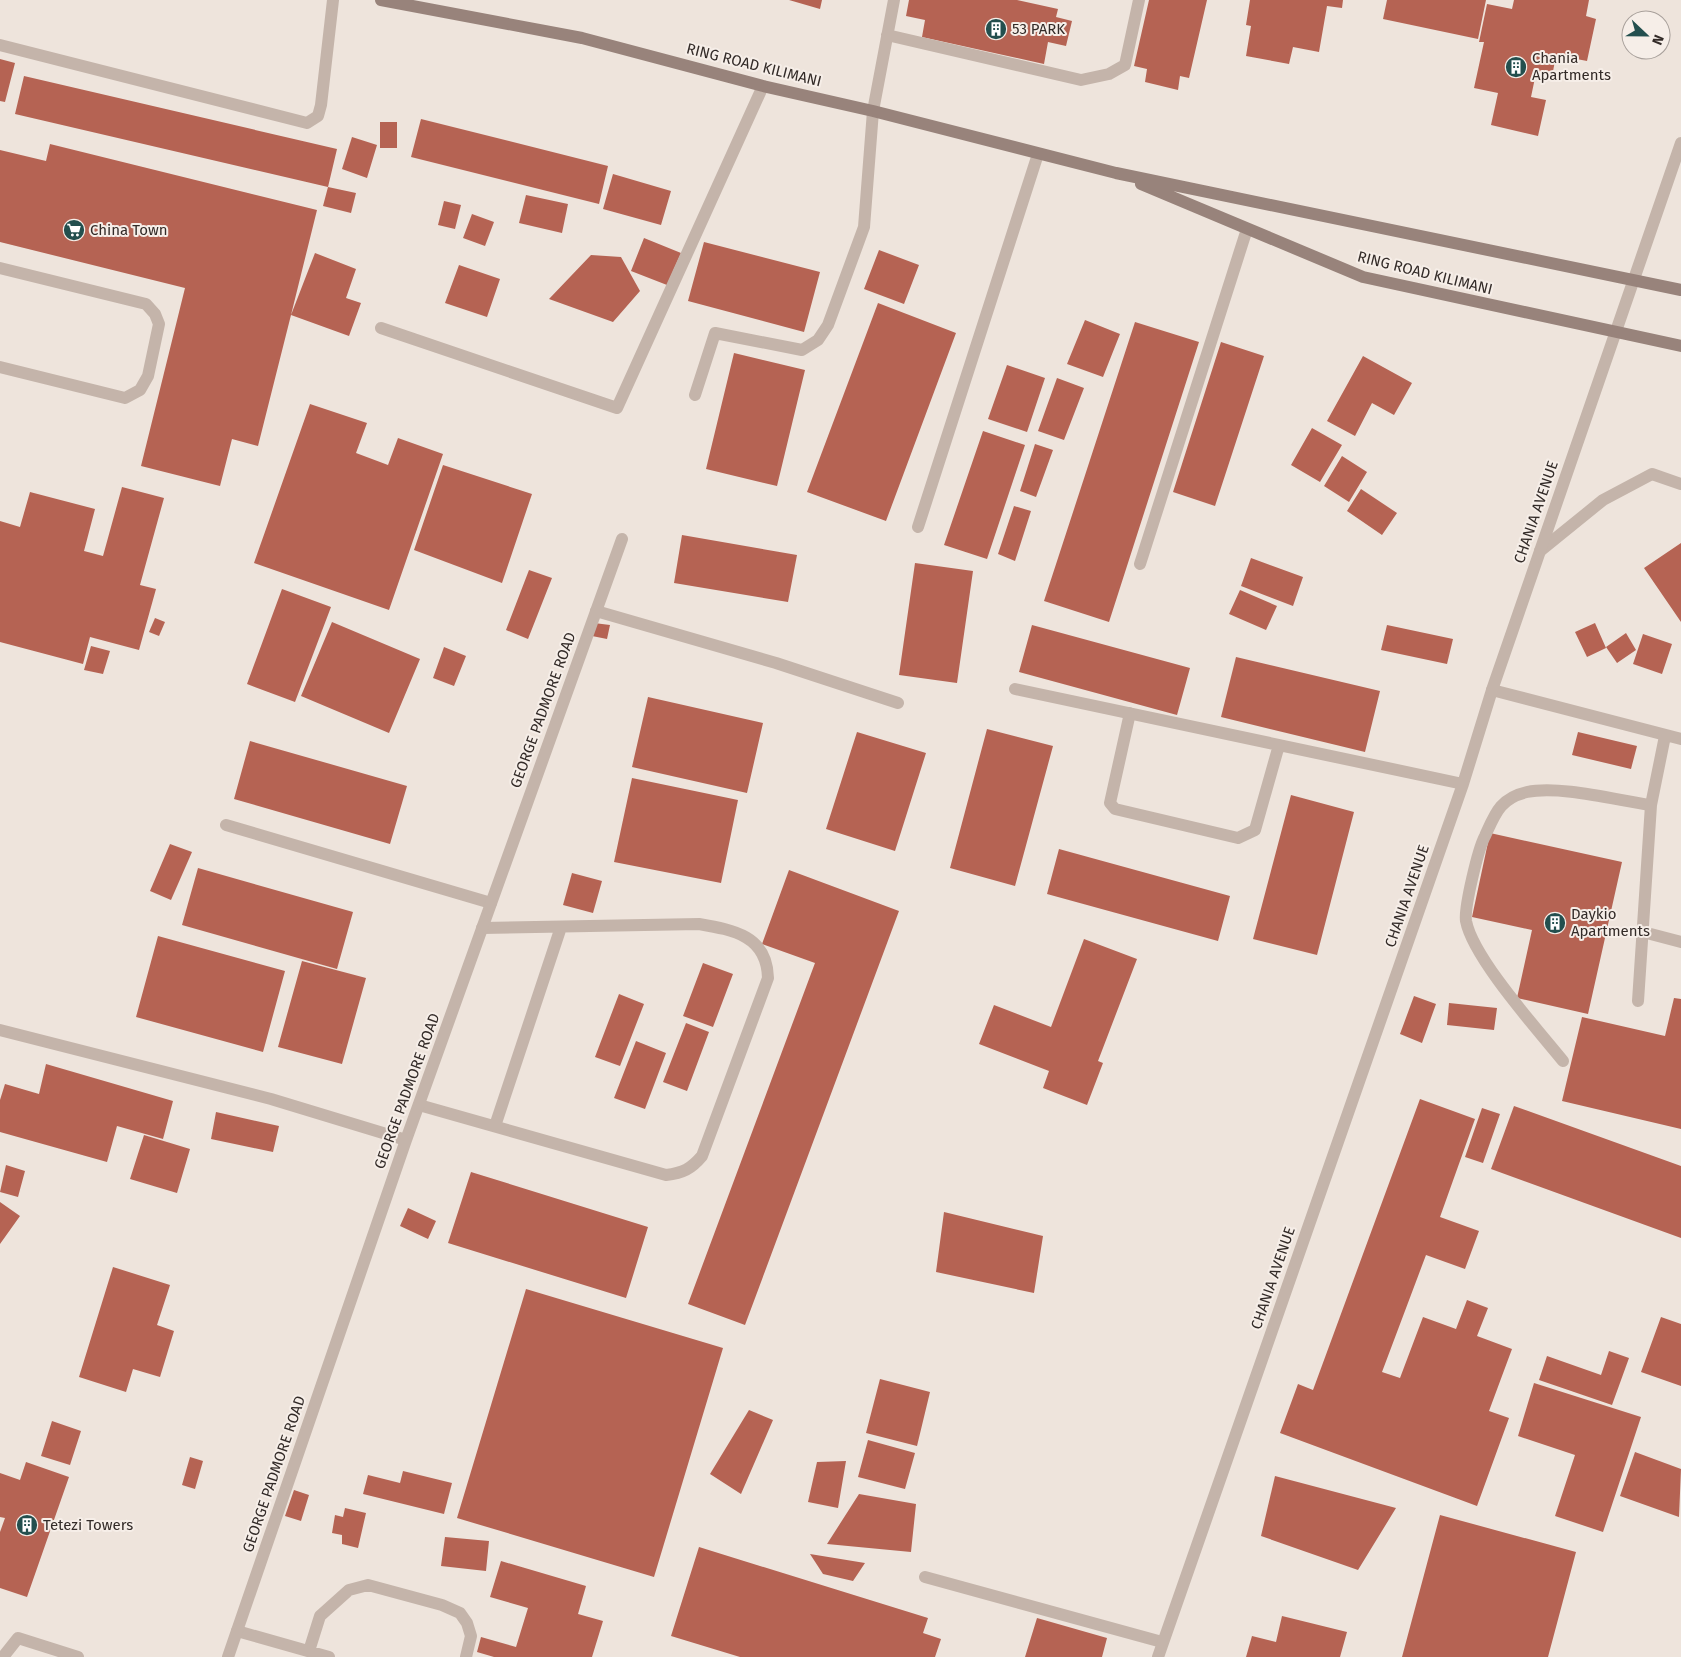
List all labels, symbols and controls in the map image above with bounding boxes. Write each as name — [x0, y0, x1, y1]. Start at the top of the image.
north arrow — [1621, 10, 1671, 60]
building icon: 53 PARK — [984, 17, 1008, 41]
place label: 53 PARK — [1012, 20, 1065, 38]
text: N — [1648, 32, 1667, 47]
street label: RING ROAD KILIMANI — [685, 39, 823, 91]
place label: Chania Apartments — [1532, 49, 1611, 84]
building icon: Chania Apartments — [1504, 55, 1528, 79]
supermarket icon: China Town — [62, 218, 86, 242]
place label: China Town — [90, 221, 167, 239]
street label: RING ROAD KILIMANI — [1356, 247, 1494, 299]
street label: CHANIA AVENUE — [1510, 458, 1562, 566]
street label: GEORGE PADMORE ROAD — [506, 630, 580, 790]
street label: CHANIA AVENUE — [1381, 842, 1433, 950]
place label: Daykio Apartments — [1571, 905, 1650, 940]
building icon: Daykio Apartments — [1543, 911, 1567, 935]
street label: GEORGE PADMORE ROAD — [370, 1011, 444, 1171]
street label: CHANIA AVENUE — [1247, 1224, 1299, 1332]
street label: GEORGE PADMORE ROAD — [239, 1393, 309, 1555]
building icon: Tetezi Towers — [15, 1513, 39, 1537]
place label: Tetezi Towers — [43, 1516, 133, 1534]

